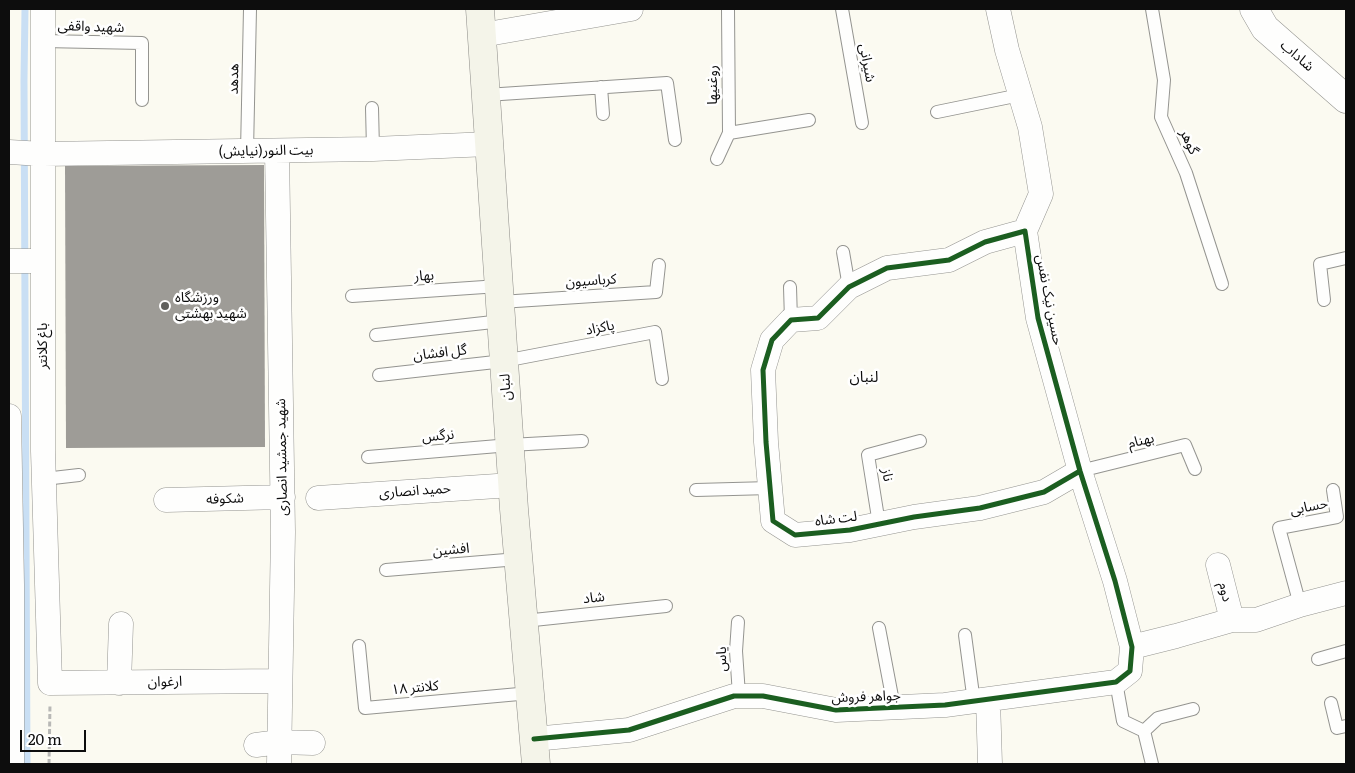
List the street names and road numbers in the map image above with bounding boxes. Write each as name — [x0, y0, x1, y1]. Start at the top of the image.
street label: شهید واقفی — [57, 17, 125, 37]
street label: شاداب — [1277, 37, 1317, 75]
street label: شیرانی — [855, 42, 879, 84]
street label: هدهد — [225, 63, 243, 95]
street label: روغنیها — [705, 65, 721, 105]
street label: گوهر — [1176, 127, 1202, 157]
street label: بیت النور(نیایش) — [218, 142, 314, 160]
street label: حسین نیک نفس — [1032, 253, 1066, 347]
street label: بهار — [413, 267, 435, 285]
street label: کرباسیون — [565, 271, 617, 291]
street label: پاکزاد — [584, 317, 616, 339]
street label: باغ کلانتر — [35, 323, 51, 369]
street label: گل افشان — [412, 342, 468, 364]
street label: لنبان — [497, 373, 515, 401]
street label: شهید جمشید انصاری — [273, 398, 291, 516]
street label: نرگس — [421, 426, 455, 446]
street label: بهنام — [1126, 430, 1156, 452]
street label: ناز — [878, 467, 896, 483]
street label: حمید انصاری — [378, 480, 452, 502]
street label: شکوفه — [206, 490, 244, 508]
street label: حسابی — [1289, 495, 1329, 519]
street label: لت شاه — [814, 508, 858, 530]
street label: افشین — [432, 540, 470, 560]
street label: دوم — [1214, 580, 1236, 604]
street label: شاد — [582, 589, 606, 607]
street label: یاس — [713, 646, 731, 672]
street label: ارغوان — [148, 673, 182, 691]
street label: کلانتر ۱۸ — [391, 678, 439, 698]
street label: جواهر فروش — [831, 687, 901, 707]

